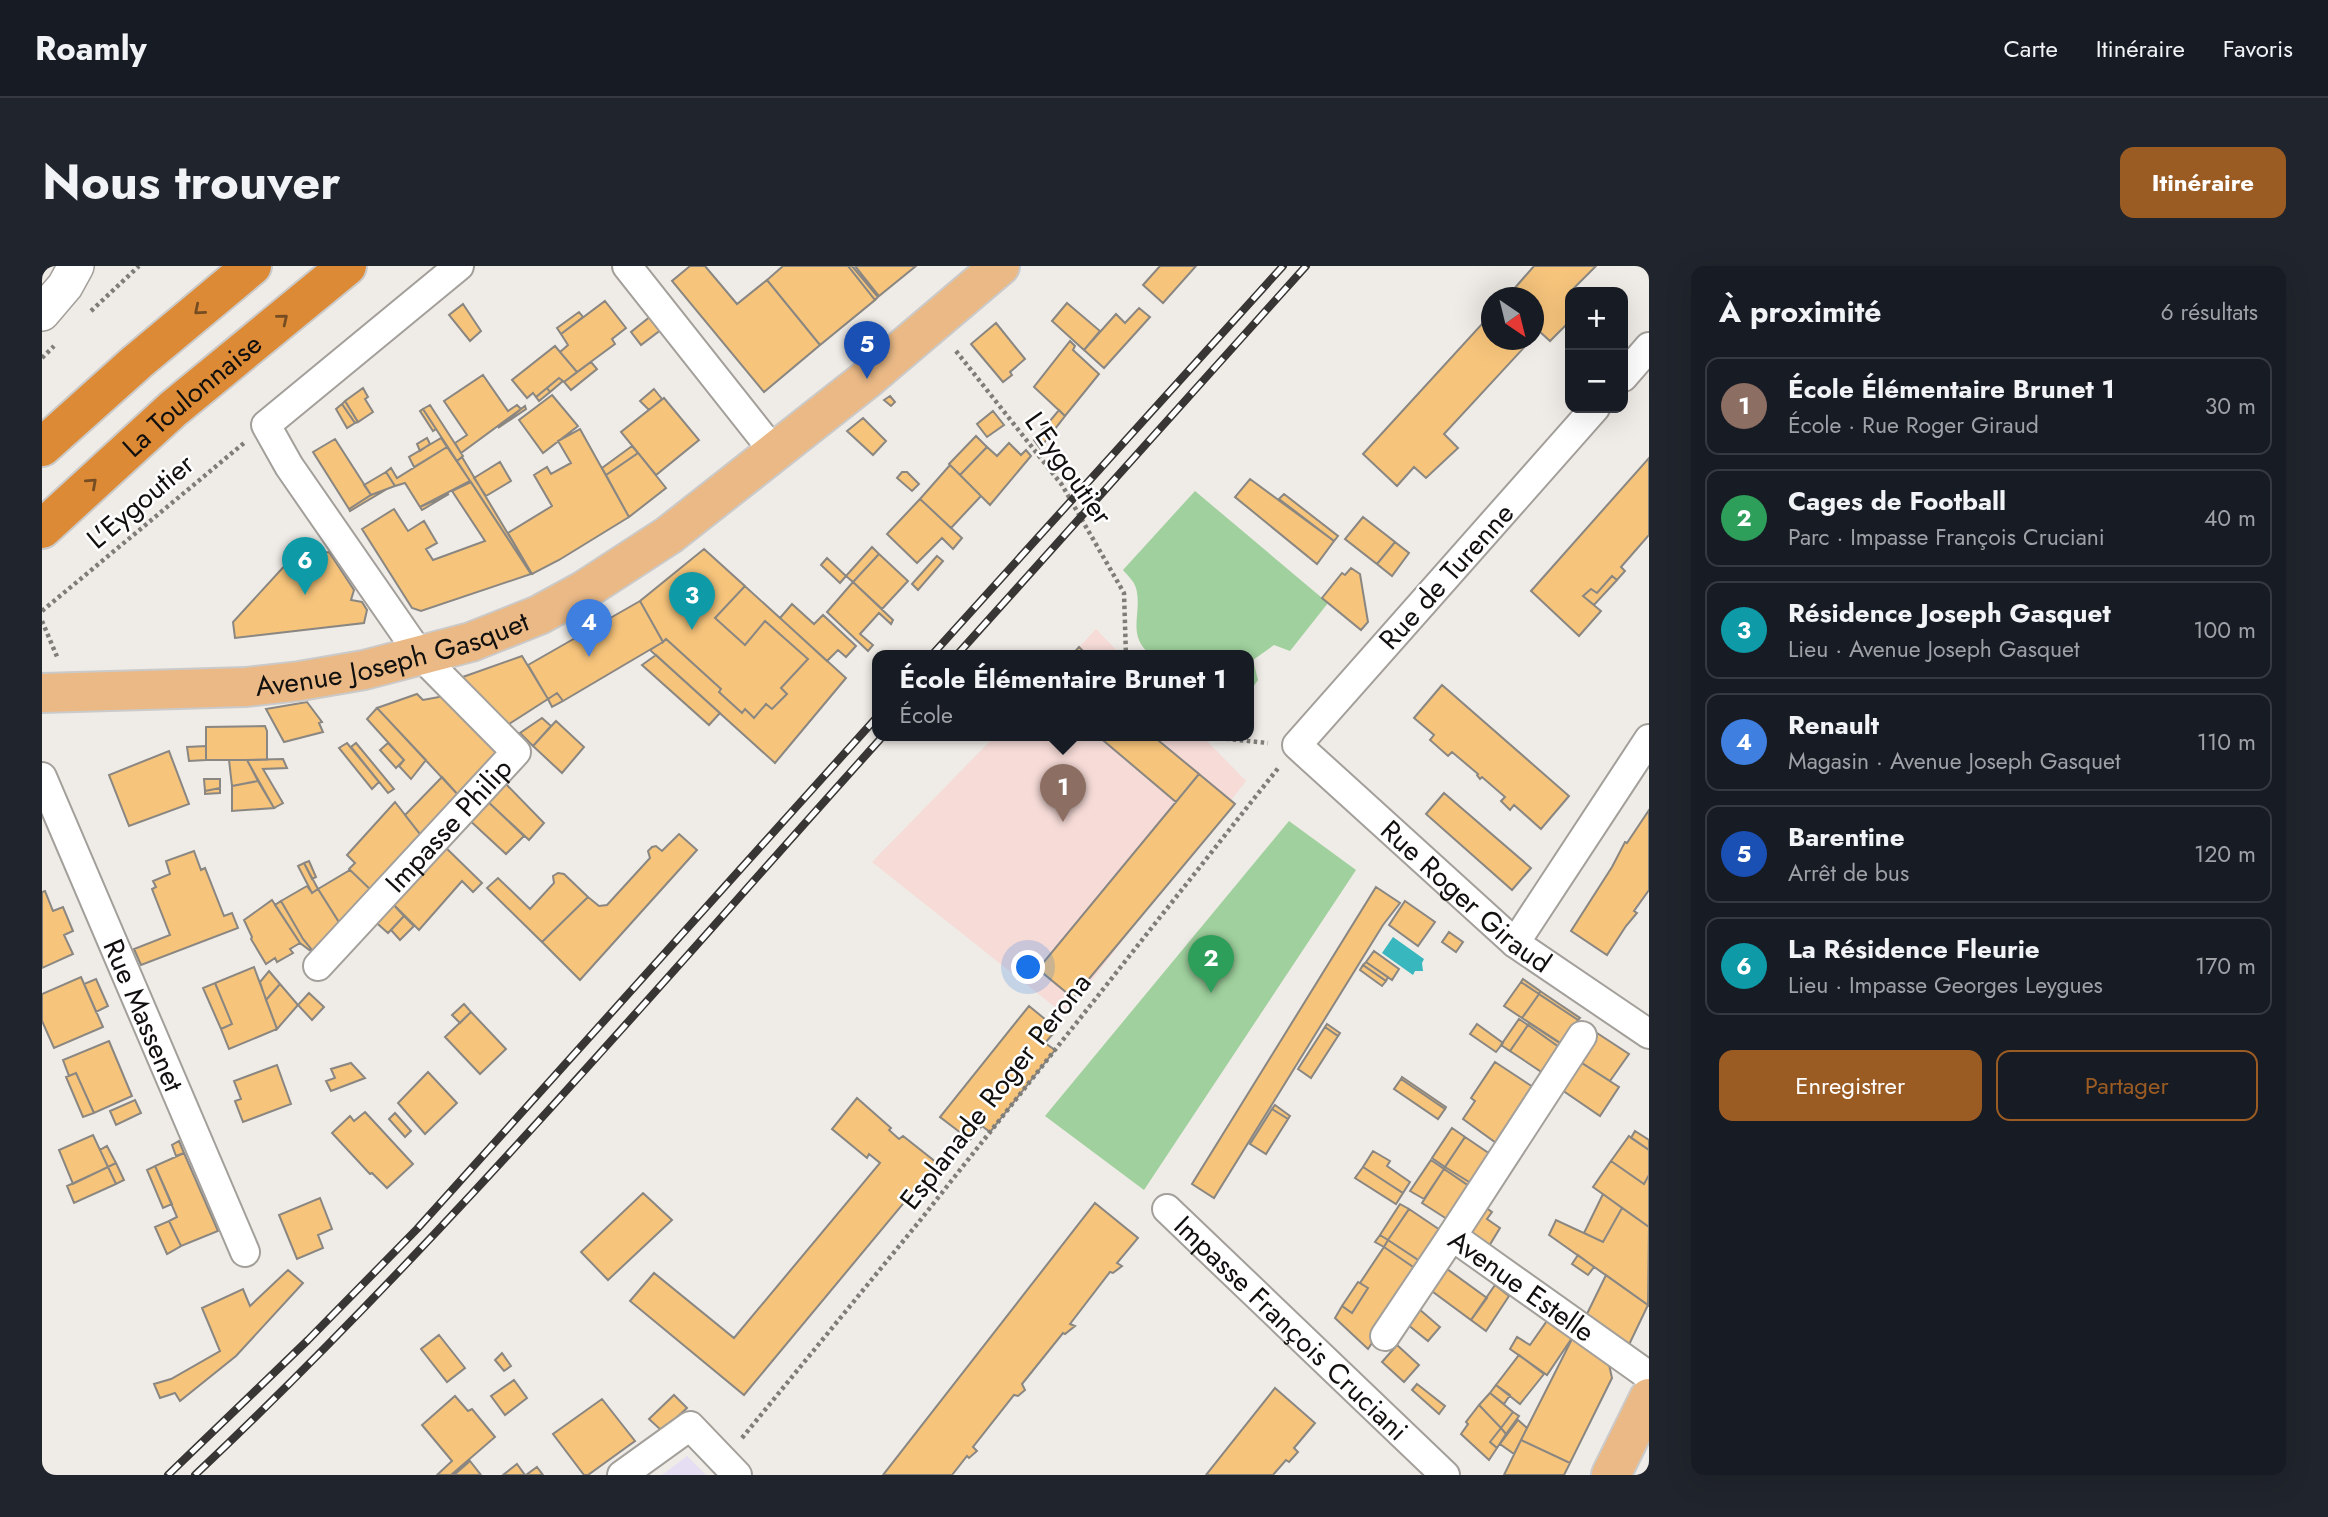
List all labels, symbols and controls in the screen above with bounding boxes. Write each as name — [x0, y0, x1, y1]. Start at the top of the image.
text: Roamly — [35, 25, 147, 72]
text: Carte — [2003, 31, 2058, 66]
text: Itinéraire — [2096, 31, 2185, 66]
text: Favoris — [2223, 31, 2293, 66]
text: Nous trouver — [42, 147, 340, 217]
button: Itinéraire — [2120, 147, 2286, 218]
north arrow — [1481, 287, 1544, 350]
map controls — [1565, 287, 1628, 413]
button: + — [1565, 287, 1628, 350]
text: À proximité — [1719, 290, 1882, 333]
text: 6 résultats — [2160, 295, 2258, 329]
one-way arrow — [195, 302, 208, 314]
one-way arrow — [275, 314, 287, 327]
pin: 5 — [844, 321, 890, 379]
street label: La Toulonnaise — [113, 324, 271, 467]
button: − — [1565, 350, 1628, 413]
text: École Élémentaire Brunet 1 — [1788, 370, 2115, 408]
text: 1 — [1738, 389, 1750, 423]
text: 30 m — [2205, 389, 2256, 423]
street label: L'Eygoutier — [1015, 404, 1123, 533]
text: École · Rue Roger Giraud — [1788, 408, 2039, 442]
street label: L'Eygoutier — [78, 444, 203, 559]
one-way arrow — [84, 479, 97, 491]
text: Cages de Football — [1788, 482, 2006, 520]
street label: Rue de Turenne — [1369, 494, 1523, 659]
text: 2 — [1736, 501, 1752, 535]
text: 40 m — [2204, 501, 2256, 535]
text: Parc · Impasse François Cruciani — [1788, 520, 2105, 554]
pin: 6 — [282, 537, 328, 595]
pin: 3 — [669, 572, 715, 630]
text: Résidence Joseph Gasquet — [1788, 594, 2111, 632]
pin: 4 — [566, 599, 612, 657]
street label: Avenue Joseph Gasquet — [253, 601, 535, 707]
text: 3 — [1737, 613, 1751, 647]
text: 100 m — [2193, 613, 2256, 647]
text: Lieu · Avenue Joseph Gasquet — [1788, 632, 2079, 666]
popup — [872, 650, 1254, 741]
text: École Élémentaire Brunet 1 — [900, 660, 1226, 698]
text: École — [900, 698, 953, 732]
text: Renault — [1788, 706, 1879, 744]
text: 4 — [1736, 725, 1752, 759]
text: 110 m — [2197, 725, 2256, 759]
text: Magasin · Avenue Joseph Gasquet — [1788, 744, 2120, 778]
street label: Impasse Philip — [376, 749, 522, 902]
pin: 1 — [1040, 764, 1086, 822]
street label: Rue Roger Giraud — [1371, 811, 1560, 983]
text: Barentine — [1788, 818, 1905, 856]
text: 5 — [1737, 837, 1751, 871]
text: 120 m — [2194, 837, 2256, 871]
text: Arrêt de bus — [1788, 856, 1909, 890]
text: La Résidence Fleurie — [1788, 930, 2040, 968]
street label: Rue Massenet — [93, 933, 194, 1098]
pin: 2 — [1188, 935, 1234, 993]
text: 6 — [1736, 949, 1752, 983]
text: 170 m — [2195, 949, 2256, 983]
your location — [1011, 950, 1045, 984]
street label: Esplanade Roger Perona — [890, 964, 1101, 1218]
text: Lieu · Impasse Georges Leygues — [1788, 968, 2103, 1002]
button: Enregistrer — [1719, 1050, 1982, 1121]
button: Partager — [1996, 1050, 2258, 1121]
street label: Impasse François Cruciani — [1165, 1206, 1417, 1450]
street label: Avenue Estelle — [1440, 1220, 1603, 1352]

